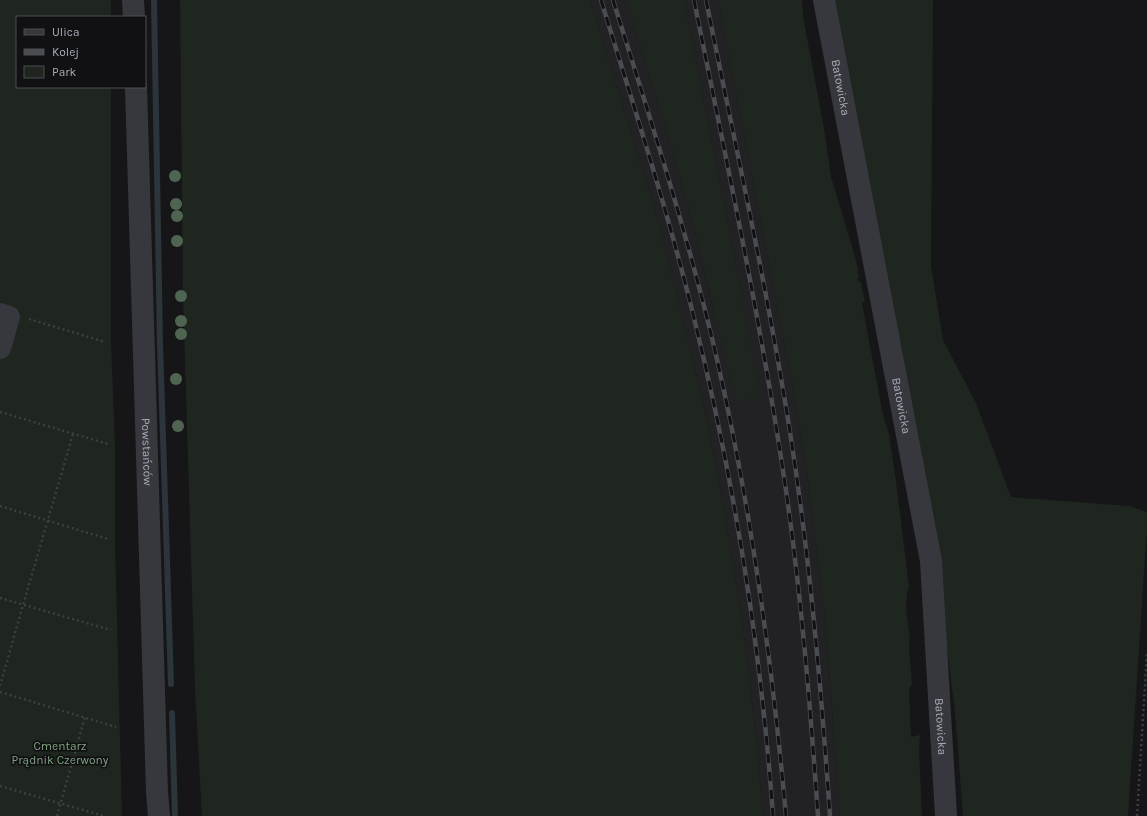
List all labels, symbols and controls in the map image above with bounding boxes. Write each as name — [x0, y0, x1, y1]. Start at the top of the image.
legend — [16, 16, 146, 88]
text: Ulica — [52, 25, 80, 39]
text: Kolej — [52, 45, 79, 59]
street label: Batowicka — [828, 58, 853, 117]
text: Park — [52, 65, 77, 79]
street label: Batowicka — [889, 376, 914, 435]
street label: Powstańców — [139, 418, 155, 486]
street label: Batowicka — [932, 698, 949, 755]
park label: Cmentarz Prądnik Czerwony — [12, 739, 109, 767]

